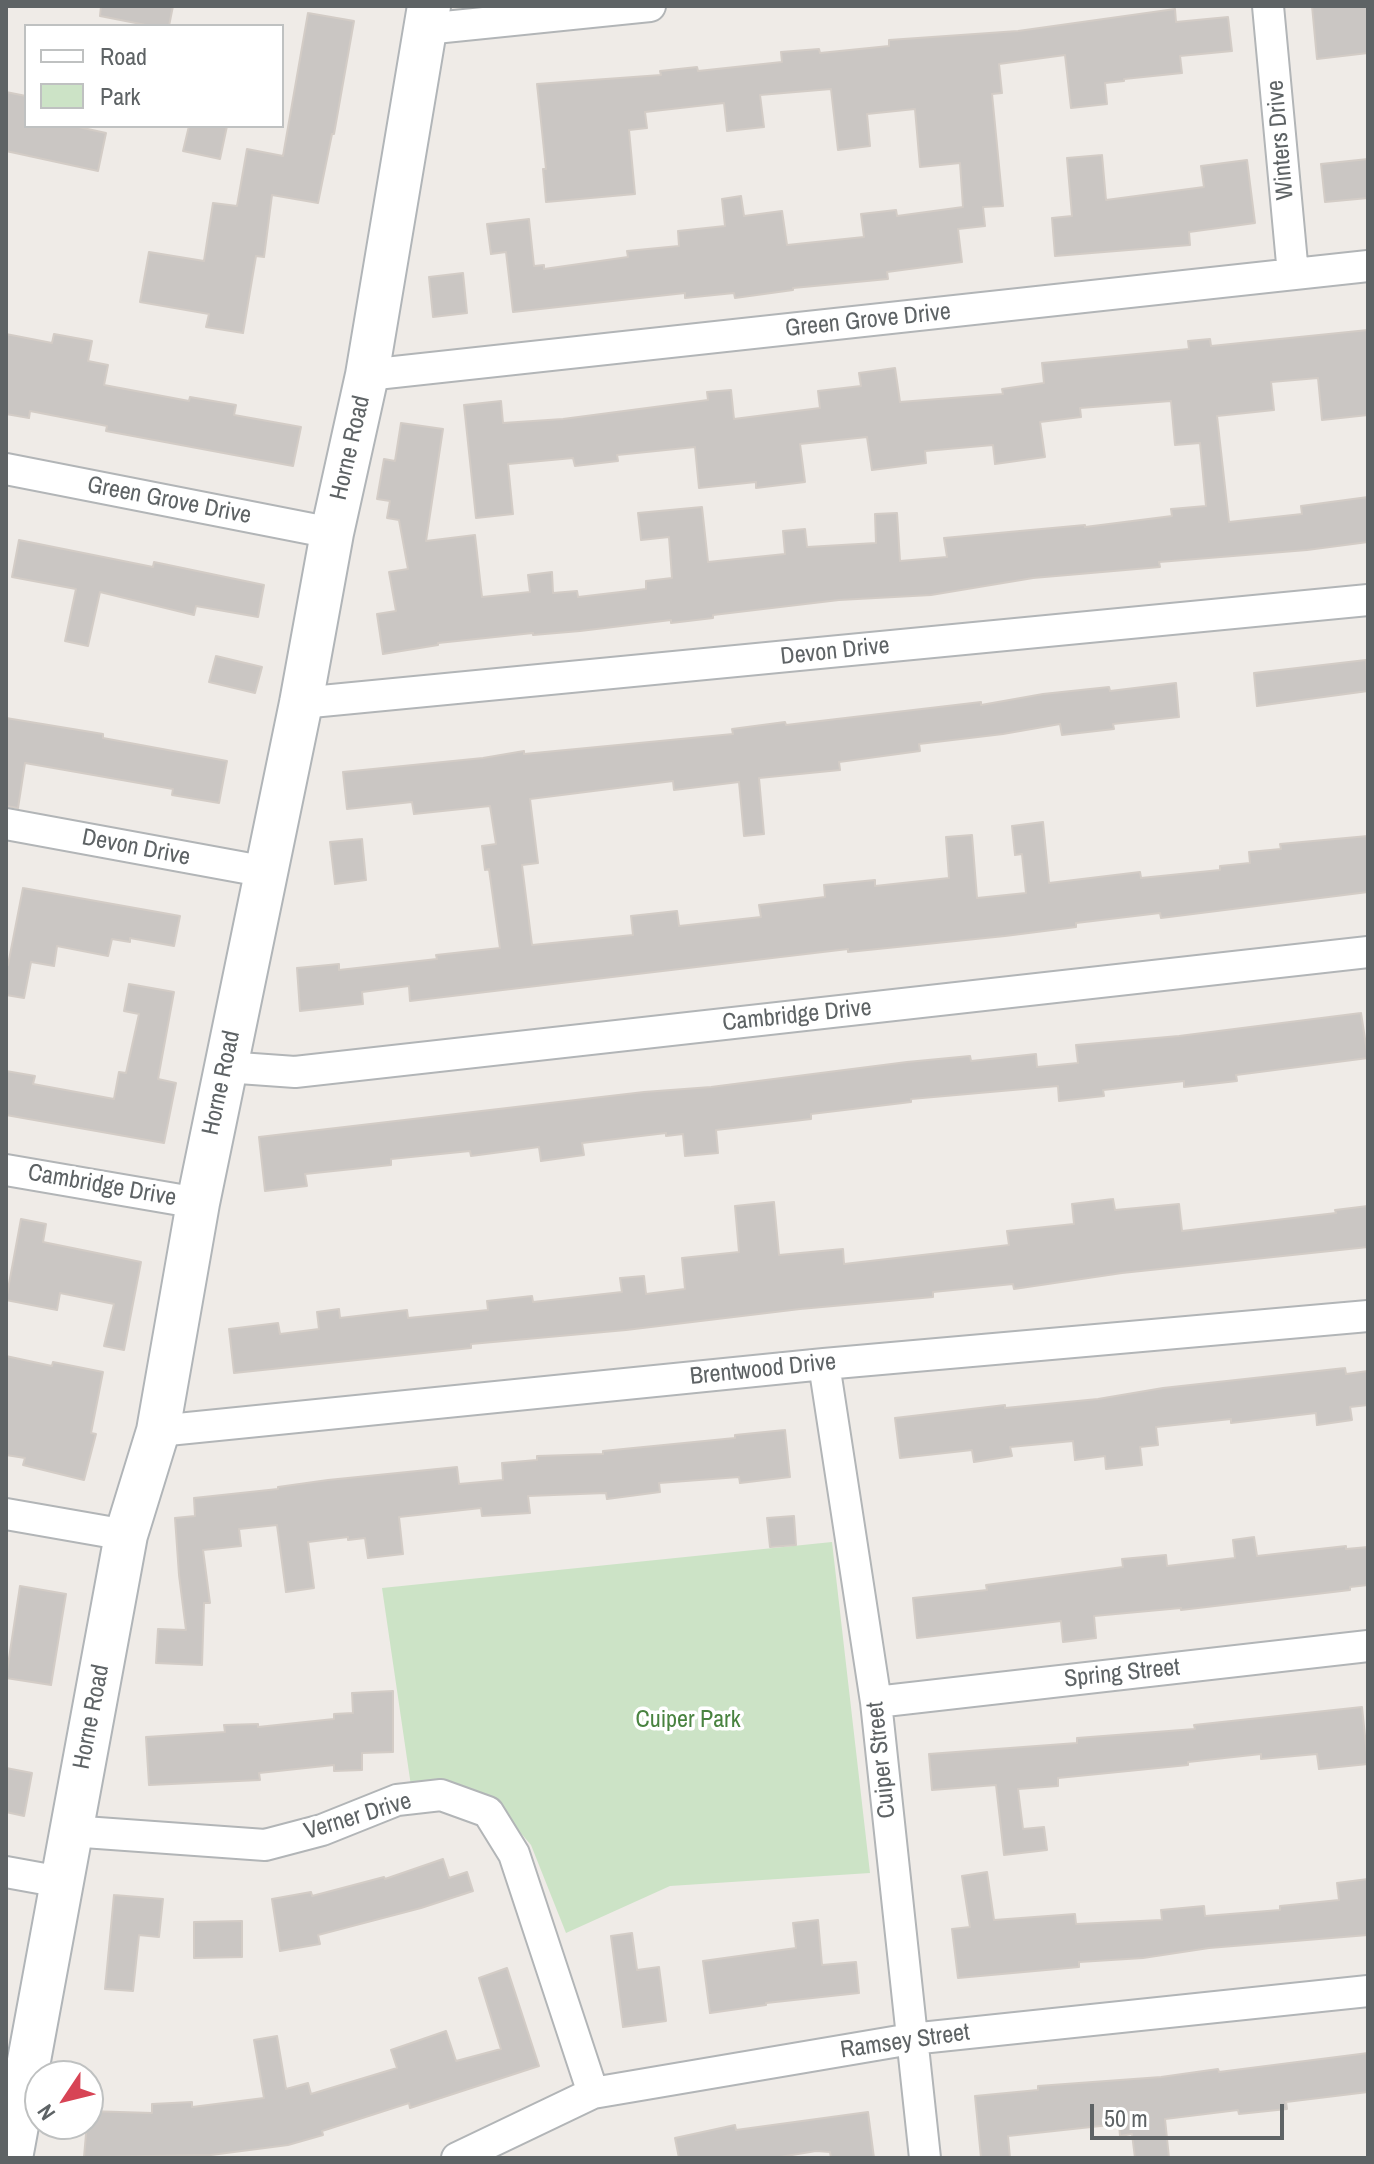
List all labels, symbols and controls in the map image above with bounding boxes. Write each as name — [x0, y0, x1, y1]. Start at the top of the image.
legend — [24, 24, 284, 128]
text: Road — [100, 40, 147, 72]
street label: Winters Drive — [1261, 79, 1301, 201]
text: Park — [100, 80, 140, 112]
street label: Green Grove Drive — [784, 298, 952, 344]
street label: Horne Road — [325, 393, 377, 503]
street label: Green Grove Drive — [85, 471, 253, 531]
street label: Devon Drive — [779, 632, 891, 672]
street label: Devon Drive — [80, 823, 192, 873]
street label: Cambridge Drive — [721, 994, 873, 1038]
street label: Horne Road — [197, 1028, 247, 1138]
street label: Cambridge Drive — [26, 1159, 178, 1213]
street label: Brentwood Drive — [689, 1348, 837, 1392]
street label: Spring Street — [1063, 1654, 1181, 1694]
street label: Horne Road — [68, 1662, 116, 1772]
street label: Cuiper Street — [862, 1700, 902, 1820]
park label: Cuiper Park — [636, 1707, 740, 1735]
street label: Verner Drive — [301, 1787, 415, 1847]
street label: Ramsey Street — [839, 2019, 971, 2065]
north arrow — [24, 2060, 104, 2140]
scale bar — [1094, 2088, 1288, 2138]
text: N — [30, 2099, 62, 2127]
text: 50 m — [1104, 2102, 1148, 2134]

